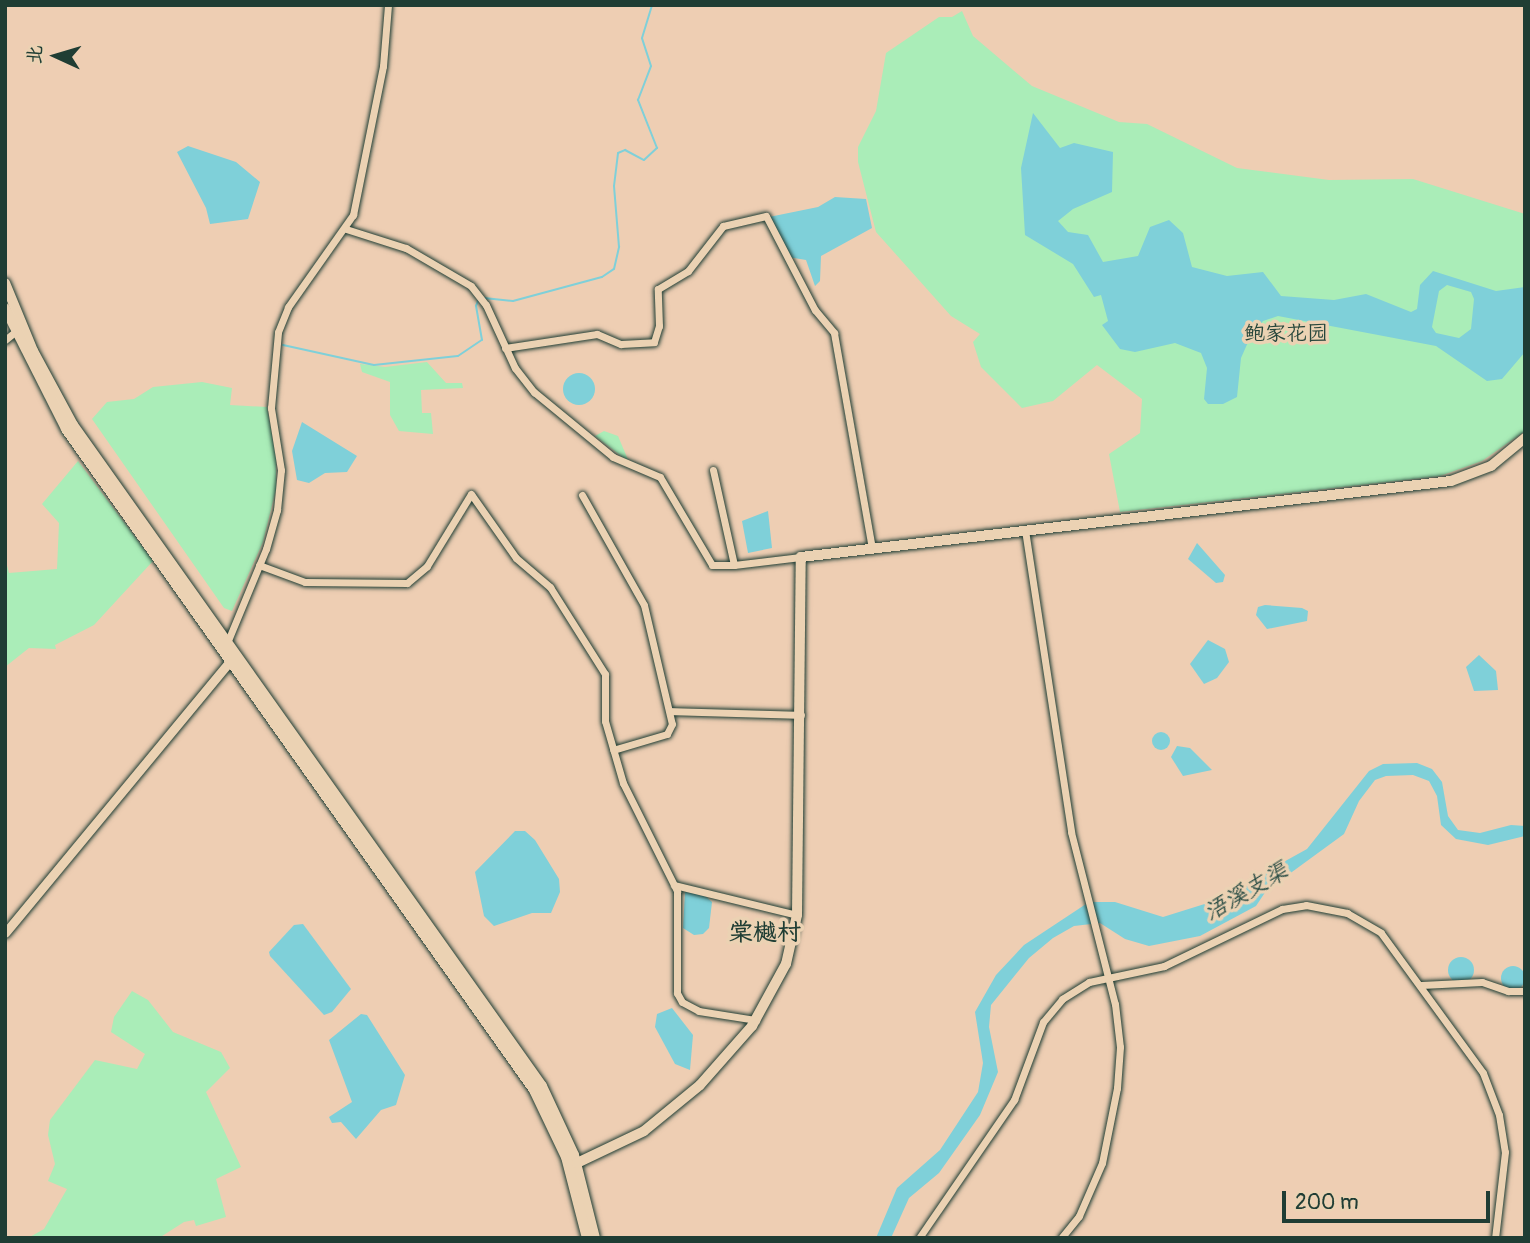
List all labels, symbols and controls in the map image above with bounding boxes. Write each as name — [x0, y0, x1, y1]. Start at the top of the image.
north arrow — [21, 21, 91, 91]
text: 北 — [22, 44, 48, 65]
park label: 鲍家花园 — [1244, 321, 1328, 347]
water label: 浯溪支渠 — [1199, 857, 1293, 927]
district label: 棠樾村 — [729, 919, 801, 947]
scale bar — [1285, 1176, 1493, 1220]
text: 200 m — [1295, 1189, 1359, 1216]

